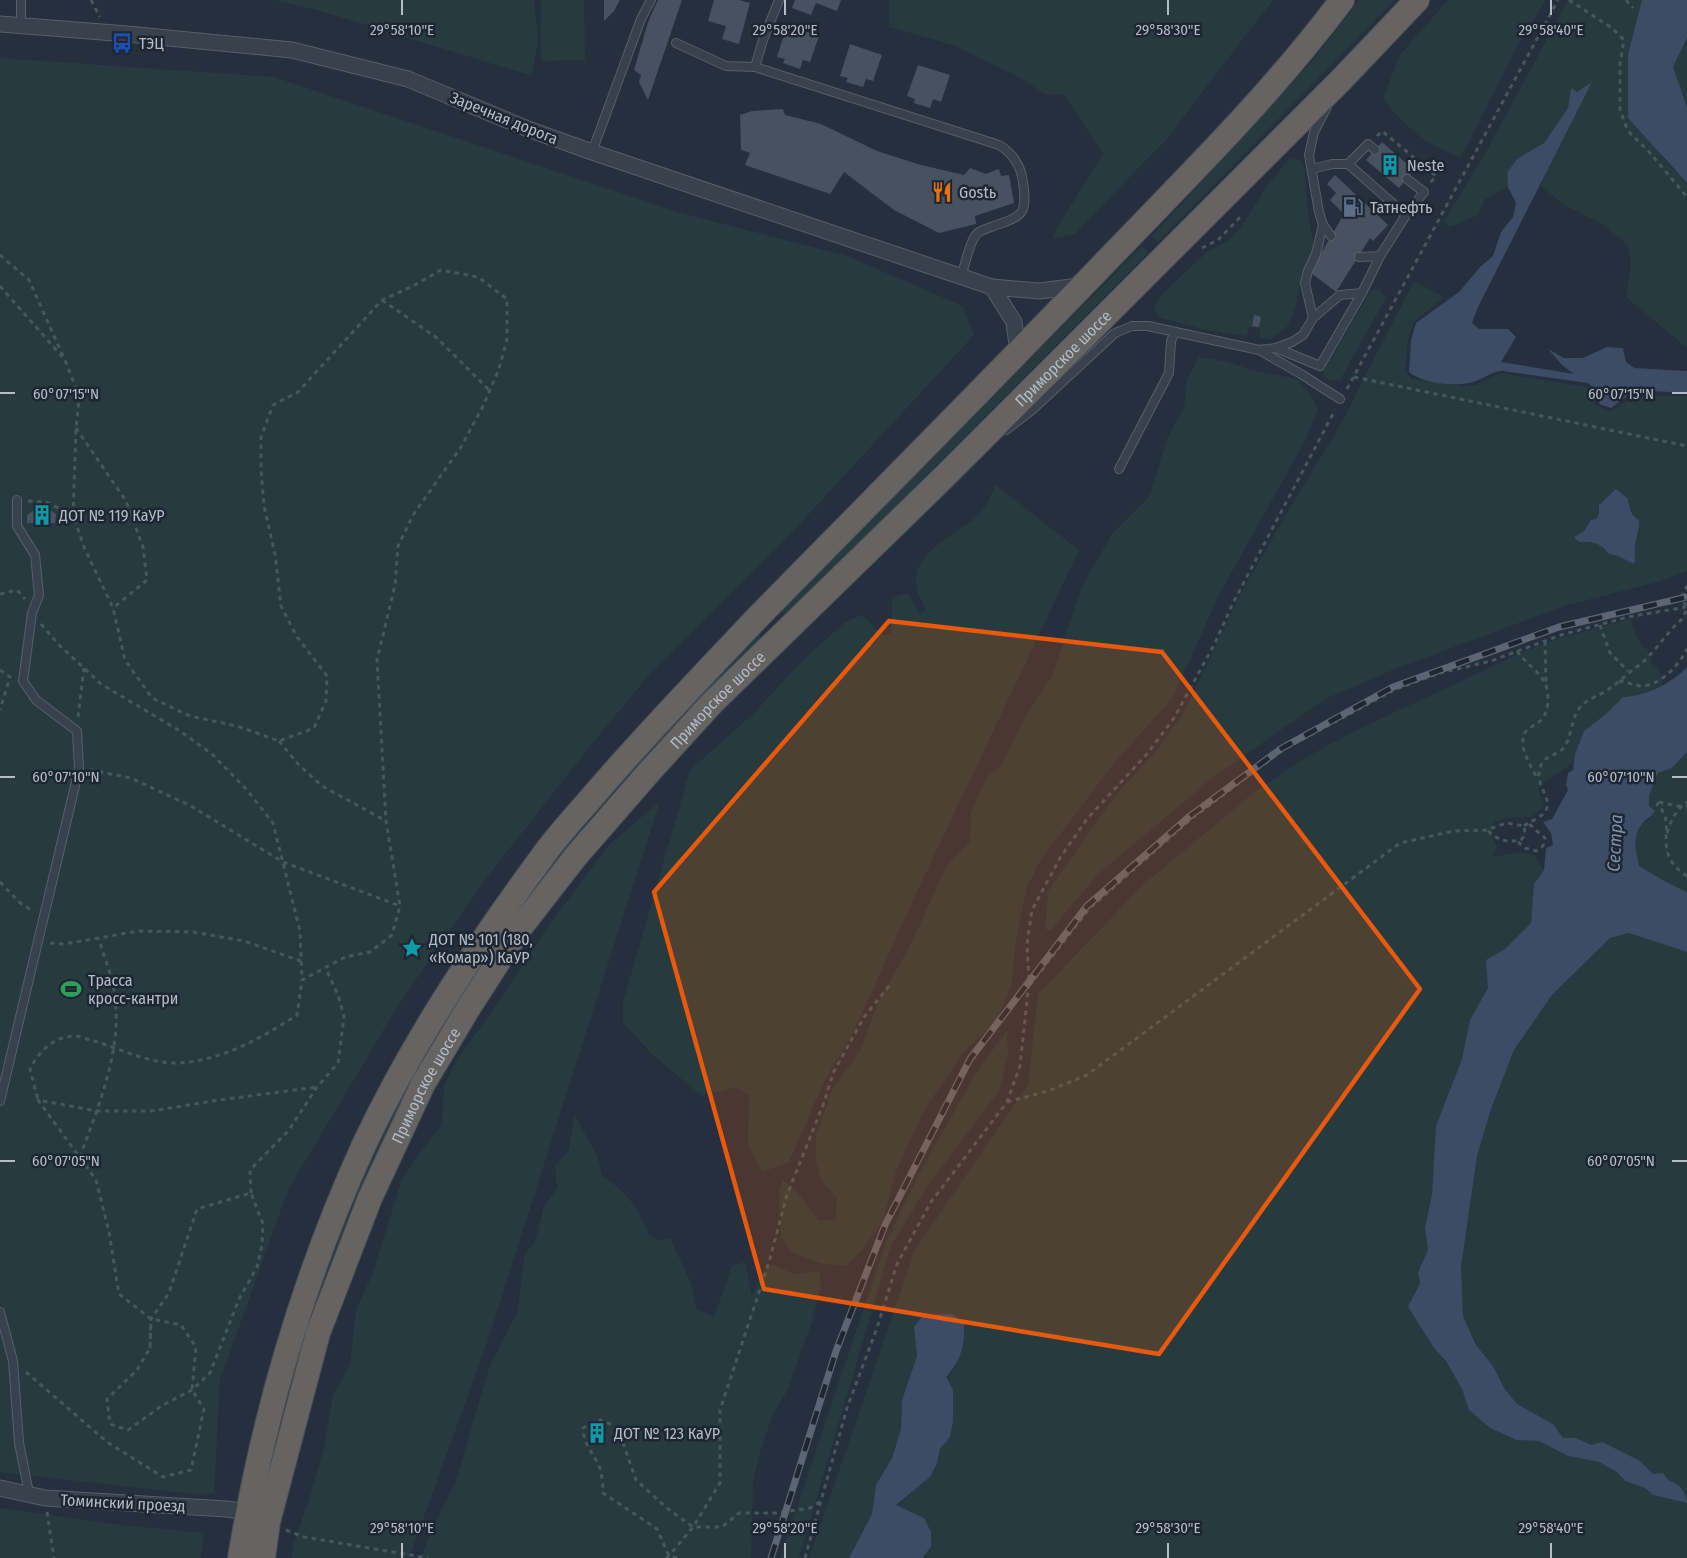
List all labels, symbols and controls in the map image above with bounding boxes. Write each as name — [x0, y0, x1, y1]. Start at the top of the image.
text: 29°58'10"E — [370, 21, 434, 39]
text: 29°58'20"E — [752, 21, 818, 39]
text: 29°58'30"E — [1135, 21, 1201, 39]
text: 29°58'40"E — [1518, 21, 1584, 39]
bus stop icon: ТЭЦ — [110, 31, 134, 55]
place label: ТЭЦ — [139, 34, 164, 53]
street label: Заречная дорога — [447, 88, 561, 148]
building icon: Neste — [1378, 153, 1402, 177]
place label: Neste — [1407, 156, 1444, 175]
restaurant icon: Gostь — [930, 180, 954, 204]
place label: Gostь — [959, 183, 996, 202]
fuel station icon: Татнефть — [1341, 195, 1365, 219]
place label: Татнефть — [1370, 198, 1432, 217]
street label: Приморское шоссе — [1011, 306, 1115, 410]
text: 60°07'15"N — [33, 385, 99, 403]
text: 60°07'15"N — [1588, 385, 1654, 403]
building icon: ДОТ № 119 КаУР — [30, 503, 54, 527]
place label: ДОТ № 119 КаУР — [58, 506, 165, 525]
street label: Приморское шоссе — [666, 647, 769, 752]
text: 60°07'10"N — [32, 768, 100, 786]
text: 60°07'10"N — [1587, 768, 1655, 786]
water label: Сестра — [1603, 814, 1627, 872]
place label: ДОТ № 101 (180, «Комар») КаУР — [428, 930, 533, 967]
place icon: ДОТ № 101 (180, «Комар») КаУР — [400, 936, 424, 960]
place label: Трасса кросс-кантри — [88, 971, 178, 1008]
sports icon: Трасса кросс-кантри — [59, 977, 83, 1001]
street label: Приморское шоссе — [387, 1024, 464, 1147]
text: 60°07'05"N — [32, 1152, 100, 1170]
text: 60°07'05"N — [1587, 1152, 1655, 1170]
building icon: ДОТ № 123 КаУР — [585, 1421, 609, 1445]
place label: ДОТ № 123 КаУР — [613, 1424, 720, 1443]
street label: Томинский проезд — [60, 1490, 186, 1516]
text: 29°58'10"E — [370, 1519, 434, 1537]
text: 29°58'20"E — [752, 1519, 818, 1537]
text: 29°58'30"E — [1135, 1519, 1201, 1537]
text: 29°58'40"E — [1518, 1519, 1584, 1537]

